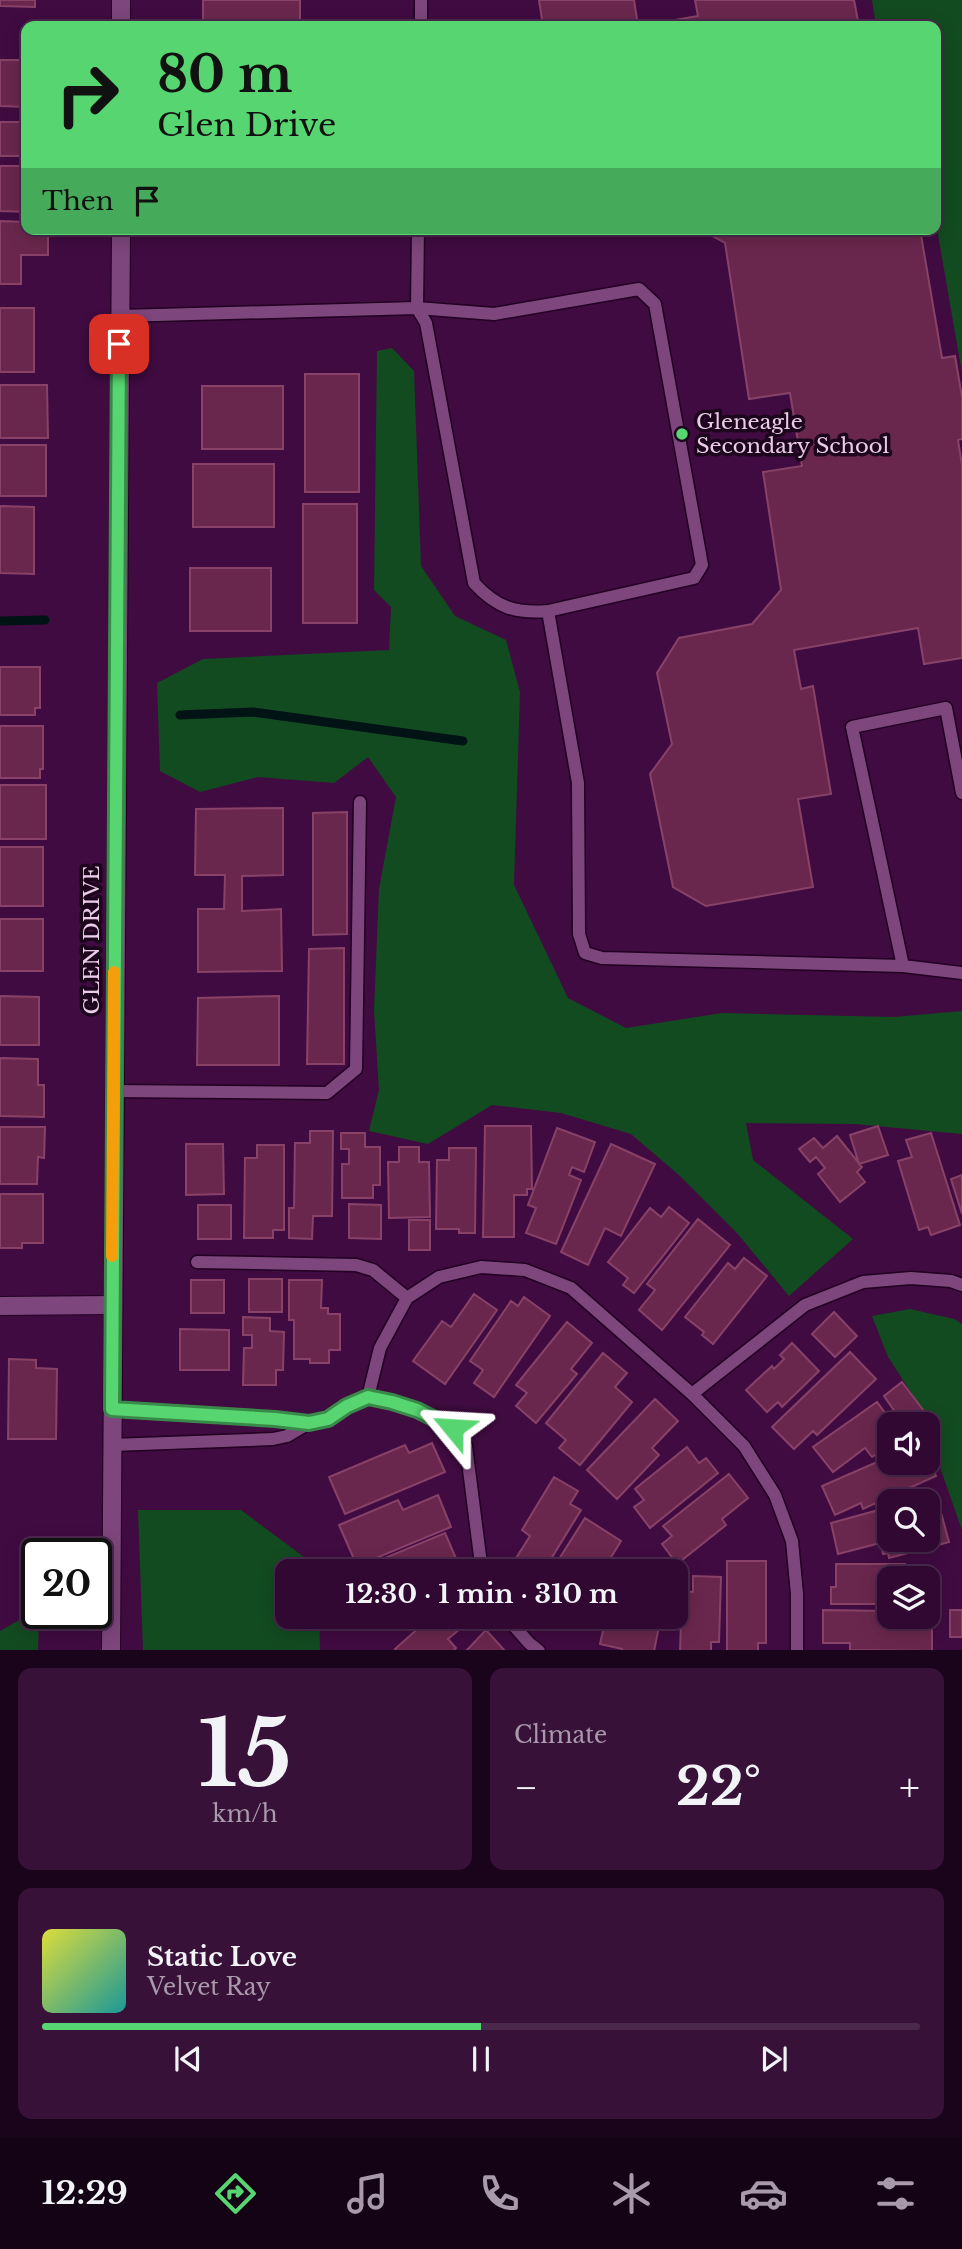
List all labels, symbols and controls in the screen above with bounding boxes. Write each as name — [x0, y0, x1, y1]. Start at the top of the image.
text: 80 m — [157, 44, 292, 105]
icon: right — [42, 49, 133, 140]
text: Glen Drive — [157, 105, 336, 145]
icon: arrive — [128, 182, 166, 220]
text: Then — [42, 185, 114, 217]
pin — [89, 314, 149, 374]
icon: arrive — [100, 325, 138, 363]
place label: Gleneagle Secondary School — [696, 409, 889, 459]
marker: Gleneagle Secondary School — [674, 426, 690, 442]
street label: GLEN DRIVE — [79, 865, 105, 1015]
position arrow — [416, 1391, 490, 1465]
map controls — [877, 1412, 940, 1629]
button: sound — [877, 1412, 940, 1475]
button: search — [877, 1489, 940, 1552]
speed limit sign: 20 — [21, 1538, 112, 1629]
button: layers — [877, 1566, 940, 1629]
text: 12:30 · 1 min · 310 m — [345, 1578, 618, 1610]
text: 15 — [198, 1698, 292, 1811]
text: Climate — [514, 1721, 607, 1749]
text: 22° — [676, 1755, 761, 1819]
text: − — [514, 1764, 538, 1811]
text: + — [899, 1764, 920, 1811]
text: km/h — [212, 1800, 278, 1828]
text: Static Love — [147, 1941, 297, 1973]
text: Velvet Ray — [147, 1973, 271, 2001]
icon: previous — [169, 2040, 207, 2078]
icon: pause — [462, 2040, 500, 2078]
icon: next — [755, 2040, 793, 2078]
icon: directions — [211, 2169, 260, 2218]
icon: music — [343, 2169, 392, 2218]
icon: phone — [475, 2169, 524, 2218]
icon: climate — [607, 2169, 656, 2218]
icon: car — [739, 2169, 788, 2218]
icon: filters — [871, 2169, 920, 2218]
text: 12:29 — [42, 2173, 128, 2213]

